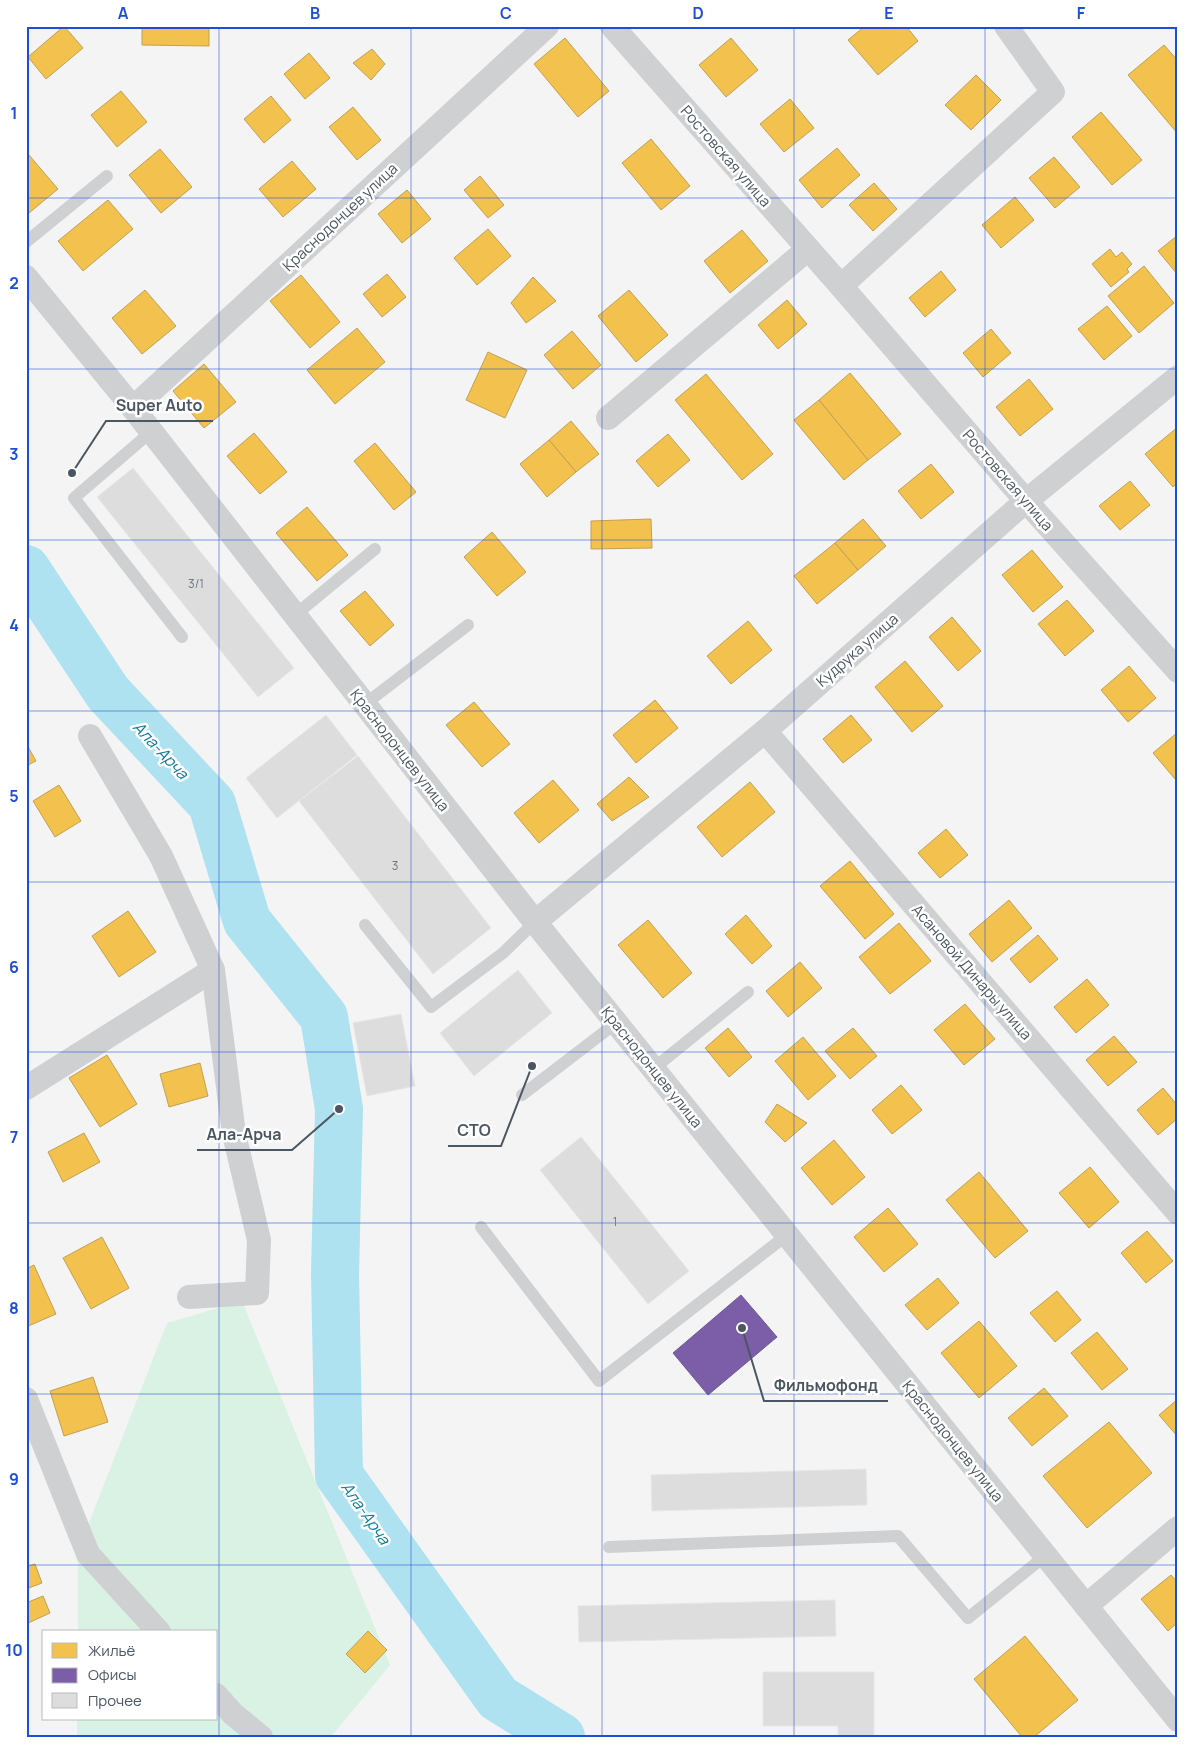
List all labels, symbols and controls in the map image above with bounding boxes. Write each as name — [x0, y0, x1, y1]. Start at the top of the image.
text: A — [118, 2, 129, 24]
text: B — [310, 2, 320, 24]
text: C — [500, 2, 512, 24]
text: D — [692, 2, 704, 24]
text: E — [884, 2, 894, 24]
text: F — [1077, 2, 1086, 24]
street label: Ростовская улица — [676, 101, 776, 211]
text: 1 — [10, 102, 18, 124]
street label: Краснодонцев улица — [278, 158, 402, 276]
text: 2 — [9, 272, 19, 294]
callout: Super Auto — [106, 390, 213, 421]
text: Super Auto — [116, 394, 202, 416]
street label: Ростовская улица — [958, 425, 1058, 535]
text: 3 — [9, 443, 19, 465]
house number: 3/1 — [188, 575, 204, 592]
street label: Кудрука улица — [811, 608, 903, 692]
text: 4 — [9, 614, 19, 636]
street label: Краснодонцев улица — [345, 684, 455, 816]
water label: Ала-Арча — [128, 716, 194, 785]
text: 5 — [9, 785, 19, 807]
house number: 3 — [392, 857, 398, 874]
street label: Асановой Динары улица — [907, 900, 1037, 1044]
text: 6 — [9, 956, 19, 978]
street label: Краснодонцев улица — [597, 1002, 707, 1132]
callout: СТО — [448, 1115, 501, 1146]
callout: Ала-Арча — [197, 1119, 292, 1150]
text: СТО — [457, 1119, 491, 1141]
text: Ала-Арча — [206, 1123, 282, 1145]
text: 7 — [10, 1126, 18, 1148]
house number: 1 — [613, 1213, 617, 1230]
text: 8 — [9, 1297, 19, 1319]
callout: Фильмофонд — [764, 1370, 888, 1401]
text: Фильмофонд — [774, 1374, 878, 1396]
street label: Краснодонцев улица — [898, 1376, 1008, 1506]
text: 9 — [9, 1468, 19, 1490]
water label: Ала-Арча — [336, 1477, 396, 1550]
legend — [42, 1630, 218, 1720]
text: 10 — [5, 1639, 23, 1661]
text: Жильё — [88, 1640, 136, 1661]
text: Офисы — [88, 1664, 137, 1685]
text: Прочее — [88, 1690, 142, 1711]

